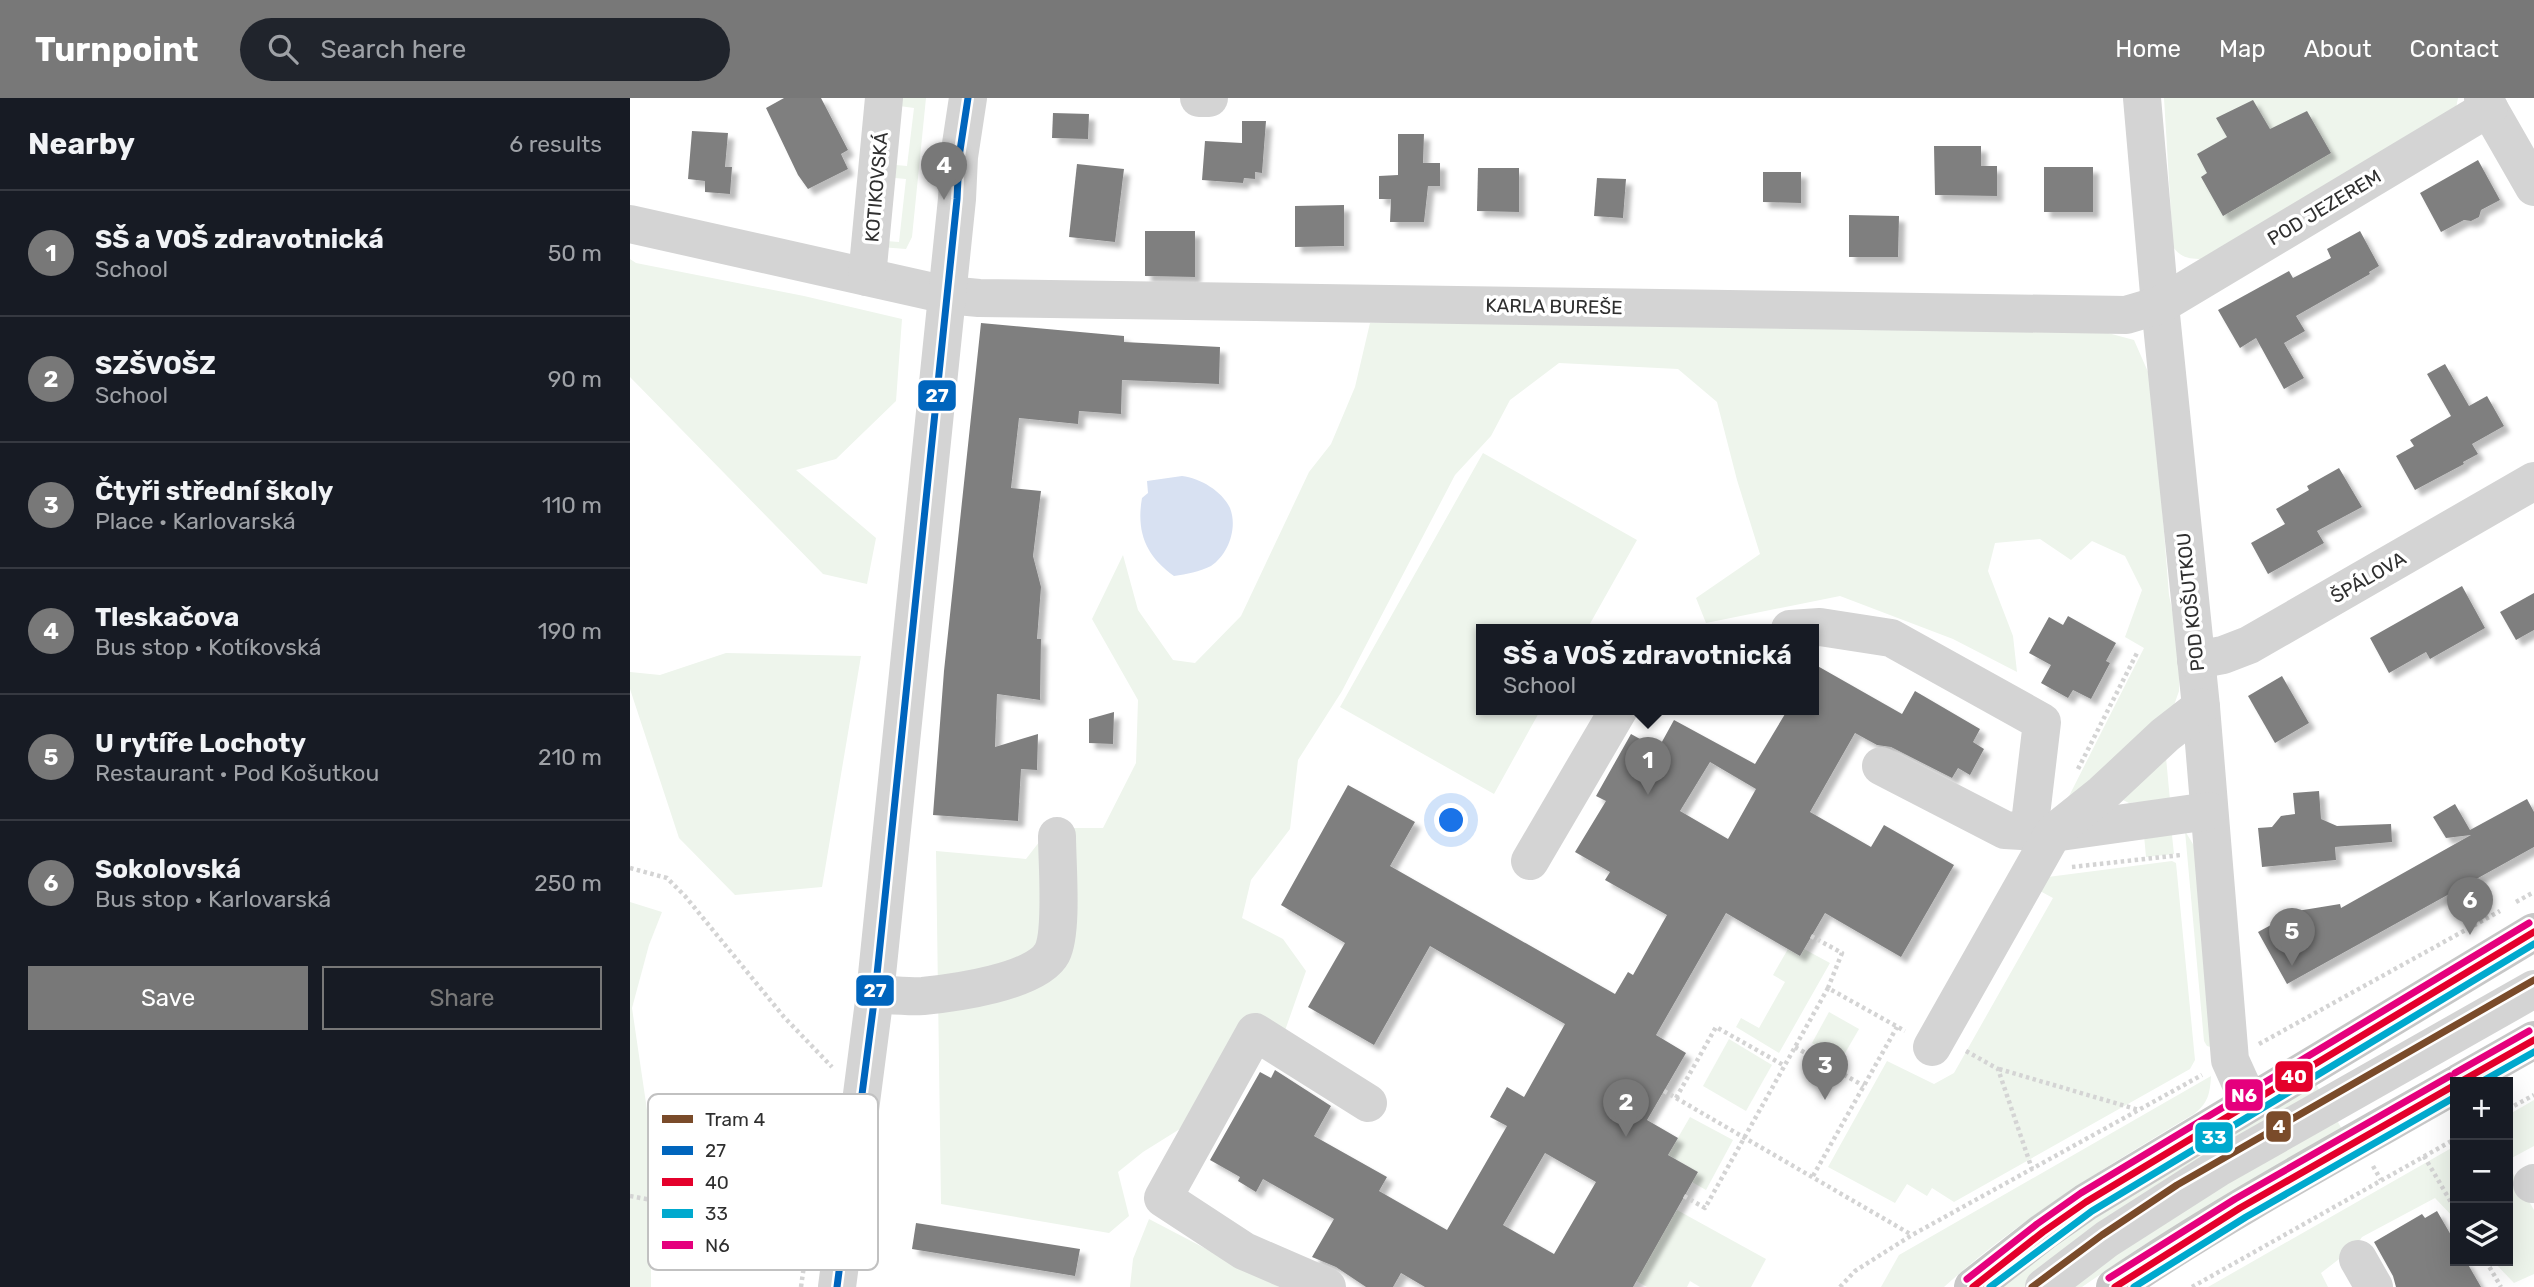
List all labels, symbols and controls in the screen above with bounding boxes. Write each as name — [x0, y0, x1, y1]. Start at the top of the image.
search box — [240, 18, 730, 81]
text: Turnpoint — [35, 30, 198, 69]
icon: search — [264, 30, 302, 68]
text: Search here — [320, 34, 466, 65]
text: Home — [2115, 35, 2181, 63]
text: Map — [2219, 35, 2266, 63]
text: About — [2304, 35, 2372, 63]
text: Contact — [2410, 35, 2499, 63]
text: Nearby — [28, 126, 135, 162]
text: 6 results — [509, 130, 602, 158]
street label: KOTIKOVSKÁ — [860, 131, 893, 243]
pin: 4 — [921, 142, 967, 200]
street label: POD JEZEREM — [2263, 165, 2385, 250]
text: SŠ a VOŠ zdravotnická — [95, 224, 384, 255]
text: 1 — [45, 239, 57, 267]
text: 50 m — [548, 239, 602, 267]
text: School — [95, 255, 168, 283]
street label: KARLA BUREŠE — [1485, 294, 1623, 319]
text: SZŠVOŠZ — [95, 350, 216, 381]
text: 2 — [44, 365, 58, 393]
text: 90 m — [548, 365, 602, 393]
line badge: 27 — [917, 379, 957, 412]
text: School — [95, 381, 168, 409]
text: 27 — [925, 384, 949, 407]
text: Čtyři střední školy — [95, 476, 333, 507]
text: 3 — [43, 491, 59, 519]
text: 110 m — [542, 491, 602, 519]
text: Place · Karlovarská — [95, 507, 296, 535]
street label: POD KOŠUTKOU — [2172, 531, 2209, 672]
street label: ŠPÁLOVA — [2326, 547, 2410, 608]
text: Tleskačova — [95, 602, 239, 633]
text: 4 — [43, 617, 59, 645]
text: 190 m — [538, 617, 602, 645]
popup — [1476, 624, 1819, 715]
text: Bus stop · Kotíkovská — [95, 633, 321, 661]
text: SŠ a VOŠ zdravotnická — [1503, 640, 1792, 671]
text: School — [1503, 671, 1576, 699]
text: U rytíře Lochoty — [95, 728, 306, 759]
pin: 1 — [1625, 737, 1671, 795]
text: 5 — [44, 743, 58, 771]
text: 210 m — [538, 743, 602, 771]
text: Restaurant · Pod Košutkou — [95, 759, 379, 787]
your location — [1434, 803, 1468, 837]
text: Sokolovská — [95, 854, 241, 885]
text: 6 — [44, 869, 58, 897]
text: 250 m — [534, 869, 602, 897]
pin: 6 — [2447, 877, 2493, 935]
text: Bus stop · Karlovarská — [95, 885, 331, 913]
pin: 5 — [2269, 908, 2315, 966]
button: Save — [28, 966, 308, 1030]
button: Share — [322, 966, 602, 1030]
line badge: 27 — [855, 974, 895, 1007]
text: 27 — [863, 979, 887, 1002]
pin: 3 — [1802, 1042, 1848, 1100]
line badge: 40 — [2274, 1060, 2314, 1093]
text: 40 — [2281, 1065, 2307, 1088]
map controls — [2450, 1077, 2513, 1266]
button: + — [2450, 1077, 2513, 1140]
line badge: N6 — [2224, 1078, 2264, 1112]
pin: 2 — [1603, 1079, 1649, 1137]
text: N6 — [2231, 1084, 2257, 1107]
legend — [648, 1094, 878, 1270]
text: Tram 4 — [705, 1108, 766, 1131]
line badge: 4 — [2265, 1110, 2292, 1143]
text: 4 — [2273, 1115, 2286, 1138]
line badge: 33 — [2194, 1121, 2234, 1154]
text: 33 — [2201, 1126, 2227, 1149]
text: 27 — [705, 1139, 726, 1162]
button: − — [2450, 1140, 2513, 1203]
text: 40 — [705, 1171, 729, 1194]
text: 33 — [705, 1202, 728, 1225]
button: layers — [2450, 1203, 2513, 1266]
text: N6 — [705, 1234, 730, 1257]

